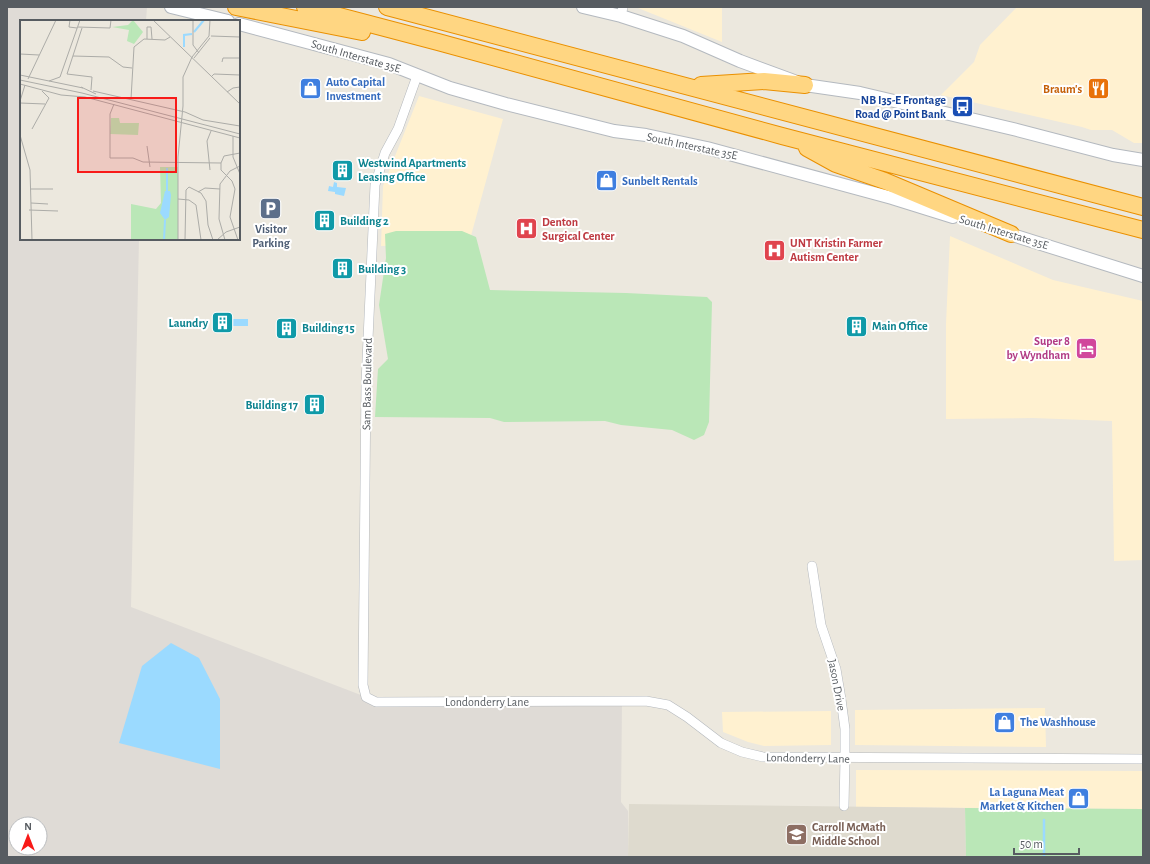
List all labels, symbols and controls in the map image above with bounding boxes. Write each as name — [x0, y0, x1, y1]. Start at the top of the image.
inset map — [20, 20, 240, 240]
street label: South Interstate 35E — [310, 37, 402, 75]
shop icon: Auto Capital Investment — [297, 76, 323, 102]
place label: Auto Capital Investment — [326, 76, 385, 102]
restaurant icon: Braum's — [1085, 76, 1111, 102]
place label: Braum's — [1043, 83, 1082, 95]
place label: NB I35-E Frontage Road @ Point Bank — [855, 94, 946, 120]
bus stop icon: NB I35-E Frontage Road @ Point Bank — [949, 94, 975, 120]
street label: South Interstate 35E — [645, 131, 739, 162]
building icon: Westwind Apartments Leasing Office — [329, 157, 355, 183]
place label: Westwind Apartments Leasing Office — [358, 157, 466, 183]
shop icon: Sunbelt Rentals — [594, 168, 620, 194]
place label: Sunbelt Rentals — [622, 175, 698, 187]
parking icon: Visitor Parking — [258, 195, 284, 221]
building icon: Building 2 — [311, 208, 337, 234]
street label: South Interstate 35E — [958, 213, 1050, 251]
place label: Building 2 — [340, 215, 389, 227]
hospital icon: Denton Surgical Center — [513, 216, 539, 242]
place label: Denton Surgical Center — [542, 216, 615, 242]
place label: Visitor Parking — [252, 223, 291, 249]
hospital icon: UNT Kristin Farmer Autism Center — [761, 237, 787, 263]
place label: UNT Kristin Farmer Autism Center — [790, 237, 883, 263]
building icon: Building 3 — [330, 256, 356, 282]
place label: Building 3 — [358, 263, 406, 275]
building icon: Laundry — [210, 310, 236, 336]
building icon: Main Office — [843, 313, 869, 339]
building icon: Building 15 — [274, 315, 300, 341]
place label: Laundry — [169, 317, 209, 330]
place label: Main Office — [872, 320, 928, 332]
place label: Building 15 — [302, 322, 355, 334]
place label: Super 8 by Wyndham — [1006, 335, 1070, 362]
hotel icon: Super 8 by Wyndham — [1073, 335, 1099, 361]
street label: Sam Bass Boulevard — [360, 338, 374, 430]
building icon: Building 17 — [301, 392, 327, 418]
place label: Building 17 — [245, 399, 298, 411]
street label: Jason Drive — [826, 658, 848, 712]
street label: Londonderry Lane — [445, 696, 529, 709]
shop icon: The Washhouse — [992, 709, 1018, 735]
place label: The Washhouse — [1020, 716, 1096, 728]
street label: Londonderry Lane — [766, 751, 850, 766]
place label: La Laguna Meat Market & Kitchen — [980, 786, 1064, 812]
shop icon: La Laguna Meat Market & Kitchen — [1066, 786, 1092, 812]
north arrow — [8, 816, 48, 856]
text: N — [24, 821, 32, 832]
school or university icon: Carroll McMath Middle School — [784, 821, 810, 847]
place label: Carroll McMath Middle School — [812, 821, 886, 847]
scale bar — [1014, 830, 1079, 856]
text: 50 m — [1020, 838, 1043, 850]

